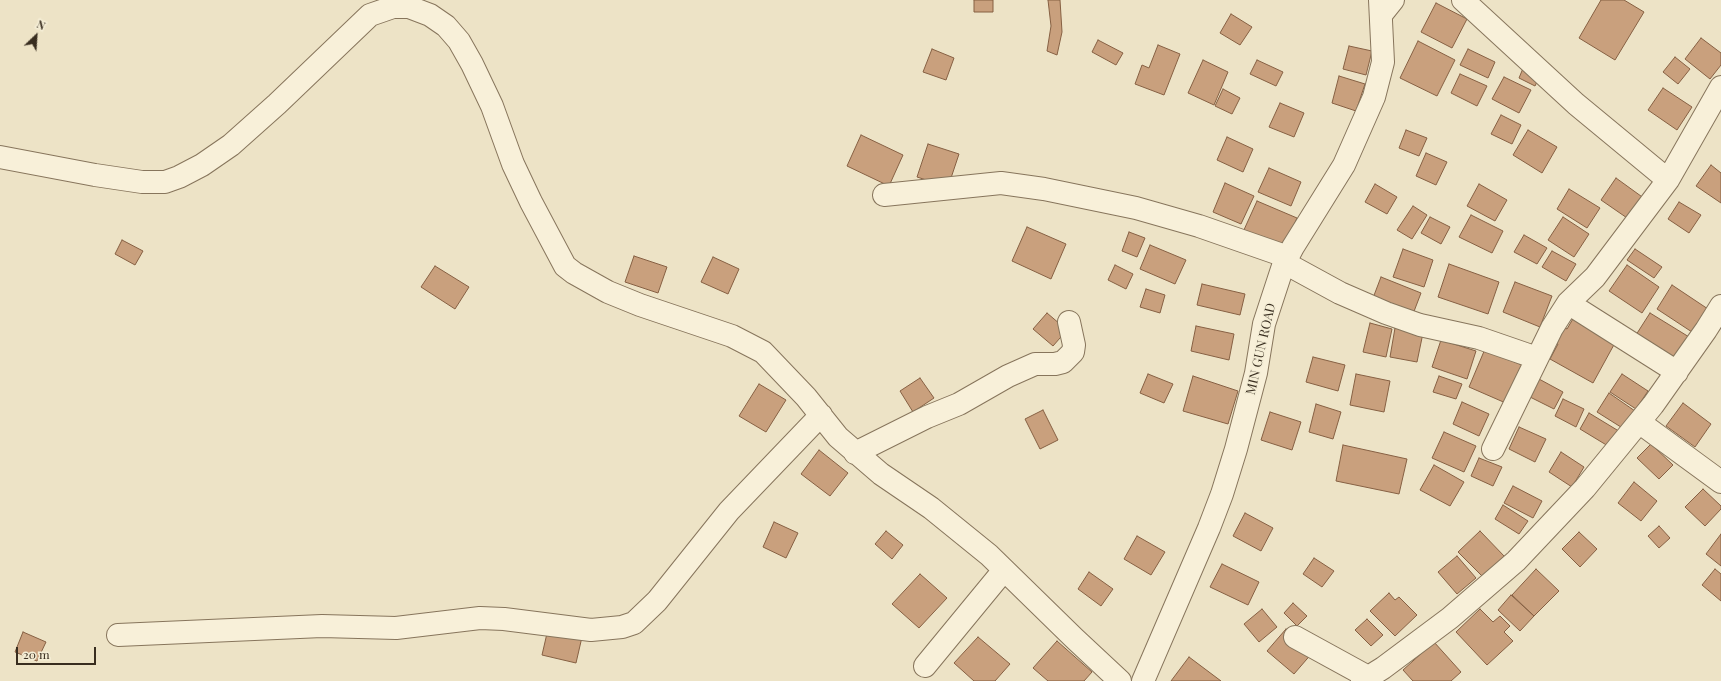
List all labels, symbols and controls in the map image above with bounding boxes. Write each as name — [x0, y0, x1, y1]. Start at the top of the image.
north arrow — [16, 16, 56, 56]
text: N — [35, 16, 48, 33]
street label: MIN GUN ROAD — [1243, 302, 1279, 396]
scale bar — [18, 639, 98, 665]
text: 20 m — [23, 646, 50, 662]

